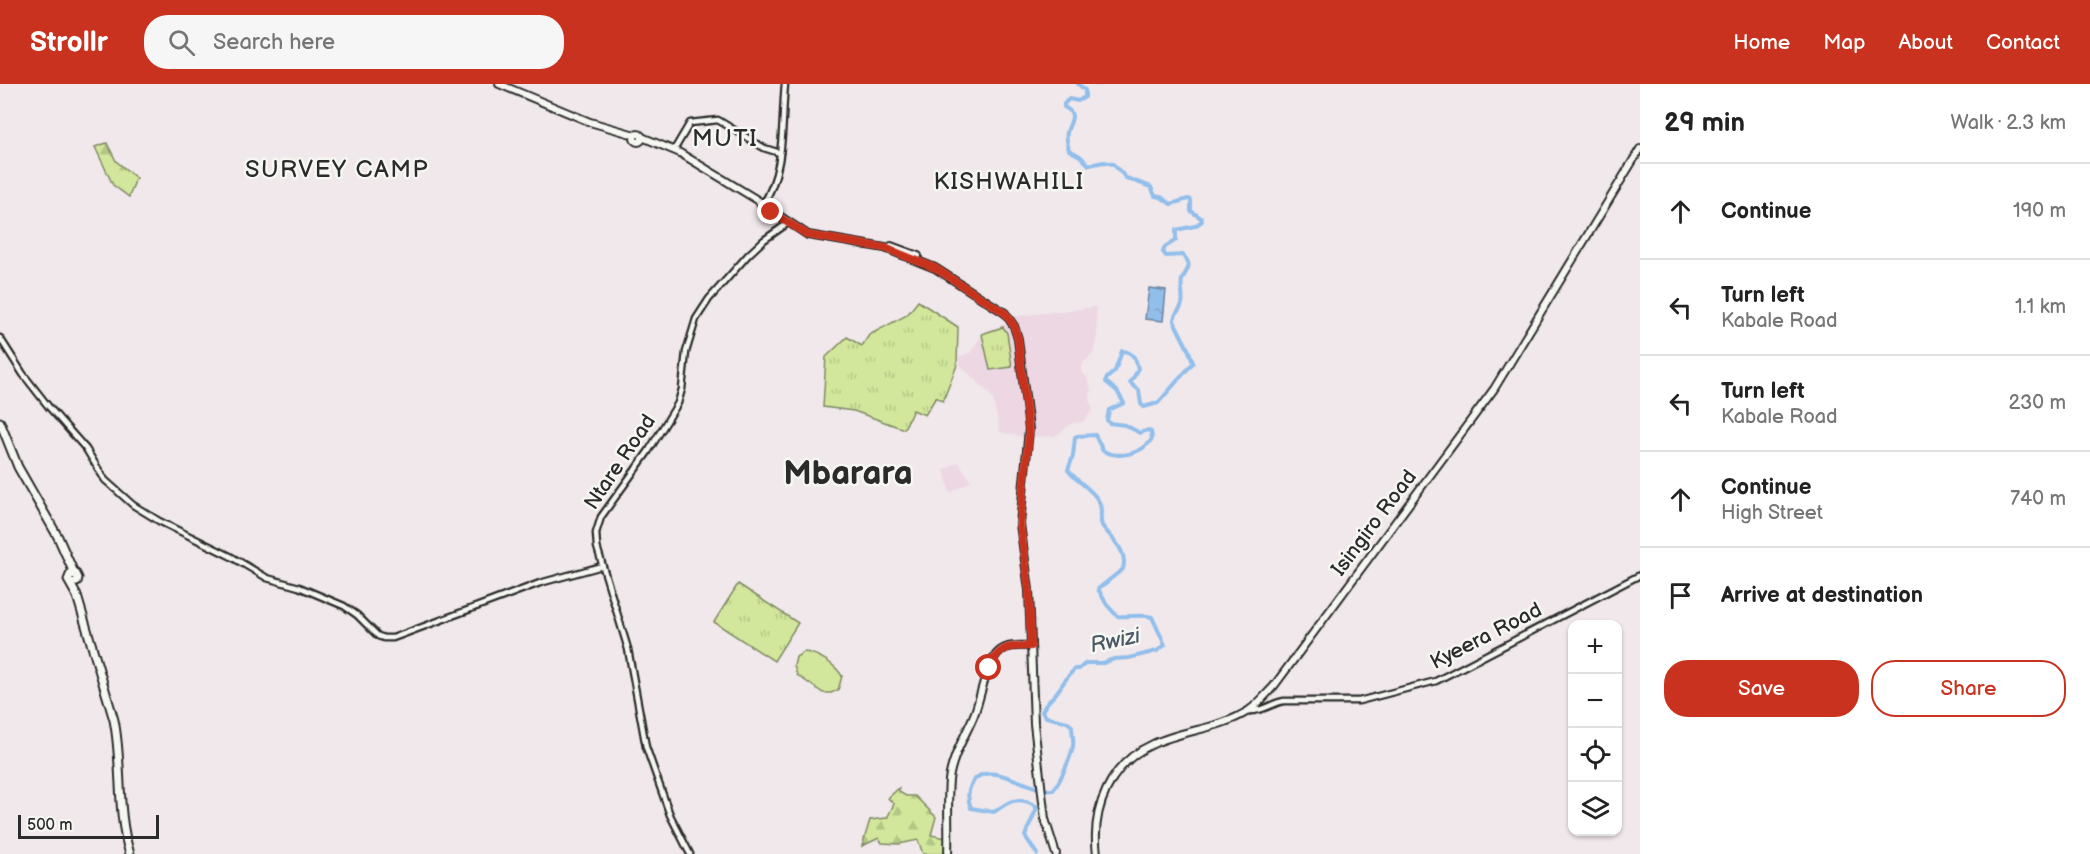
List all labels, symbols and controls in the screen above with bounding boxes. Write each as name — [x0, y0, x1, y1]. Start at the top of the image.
search box — [144, 15, 564, 69]
text: Strollr — [30, 26, 108, 59]
icon: search — [165, 26, 198, 59]
text: Search here — [213, 29, 335, 56]
text: Home — [1733, 30, 1790, 55]
text: Map — [1823, 30, 1865, 55]
text: About — [1898, 30, 1953, 55]
text: Contact — [1986, 30, 2060, 55]
text: 29 min — [1664, 108, 1745, 139]
text: Walk · 2.3 km — [1951, 111, 2066, 135]
district label: MUTI — [692, 124, 758, 153]
district label: SURVEY CAMP — [245, 155, 429, 184]
district label: KISHWAHILI — [933, 167, 1085, 196]
icon: ahead — [1664, 195, 1697, 228]
route end — [757, 198, 783, 224]
text: Continue — [1721, 198, 1811, 225]
text: 190 m — [2013, 199, 2066, 223]
text: Turn left — [1721, 282, 1805, 309]
icon: left — [1664, 291, 1697, 324]
text: 1.1 km — [2015, 295, 2066, 319]
text: Kabale Road — [1721, 309, 1838, 333]
text: Turn left — [1721, 378, 1805, 405]
icon: left — [1664, 387, 1697, 420]
text: 230 m — [2009, 391, 2066, 415]
text: Kabale Road — [1721, 405, 1838, 429]
street label: Ntare Road — [579, 410, 661, 514]
district label: Mbarara — [783, 454, 913, 494]
street label: Isingiro Road — [1326, 465, 1422, 581]
text: Continue — [1721, 474, 1811, 501]
icon: ahead — [1664, 483, 1697, 516]
text: 740 m — [2010, 487, 2066, 511]
text: High Street — [1721, 501, 1823, 525]
icon: arrive — [1664, 579, 1697, 612]
text: Arrive at destination — [1721, 582, 1923, 609]
street label: Kyeera Road — [1426, 597, 1546, 675]
map controls — [1568, 620, 1622, 836]
button: + — [1568, 620, 1622, 674]
water label: Rwizi — [1087, 622, 1144, 659]
route start — [975, 654, 1001, 680]
button: Save — [1664, 660, 1859, 717]
button: Share — [1871, 660, 2066, 717]
button: − — [1568, 674, 1622, 728]
button: locate — [1568, 728, 1622, 782]
button: layers — [1568, 782, 1622, 836]
scale bar — [18, 812, 159, 840]
text: 500 m — [27, 816, 73, 835]

